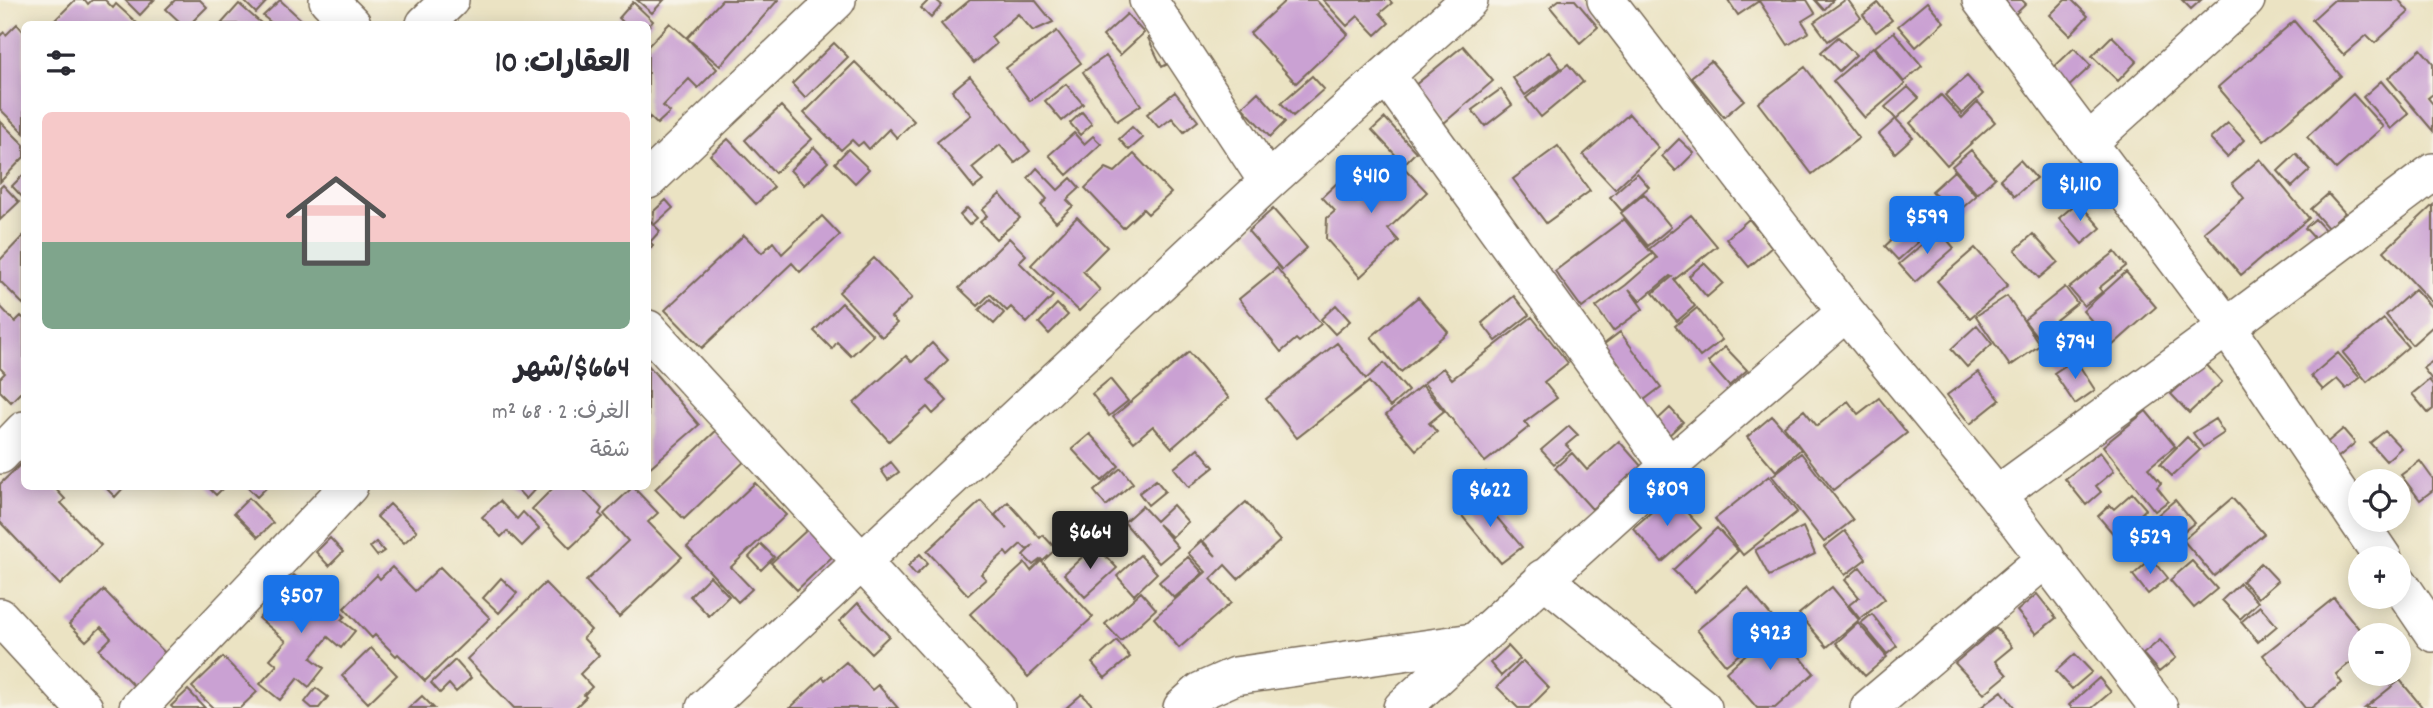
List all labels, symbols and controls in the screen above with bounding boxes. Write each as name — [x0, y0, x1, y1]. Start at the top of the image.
icon: filters — [42, 44, 80, 82]
text: العقارات: 10 — [495, 44, 630, 87]
pin: $410 — [1330, 156, 1412, 215]
icon: home — [273, 158, 399, 284]
text: $410 — [1352, 161, 1390, 194]
pin: $1,110 — [2023, 164, 2137, 223]
text: $1,110 — [2058, 169, 2102, 202]
pin: $599 — [1886, 196, 1968, 256]
text: $599 — [1905, 202, 1949, 235]
pin: $794 — [2034, 322, 2116, 381]
text: $794 — [2055, 327, 2095, 360]
text: $664/شهر — [515, 349, 630, 392]
text: الغرف: 2 · 68 m² — [492, 397, 630, 430]
text: شقة — [590, 435, 630, 468]
pin: $809 — [1626, 468, 1708, 528]
map controls — [2348, 469, 2411, 686]
button: locate — [2348, 469, 2411, 532]
pin: $622 — [1449, 470, 1531, 529]
text: $809 — [1645, 474, 1689, 507]
text: $622 — [1468, 475, 1512, 508]
pin: $664 — [1049, 512, 1131, 571]
pin: $529 — [2109, 516, 2191, 576]
text: $664 — [1068, 517, 1112, 550]
text: $529 — [2129, 522, 2171, 555]
button: + — [2348, 546, 2411, 609]
pin: $507 — [260, 576, 342, 635]
text: $507 — [279, 581, 323, 614]
pin: $923 — [1729, 612, 1811, 672]
text: $923 — [1749, 618, 1791, 651]
button: − — [2348, 623, 2411, 686]

